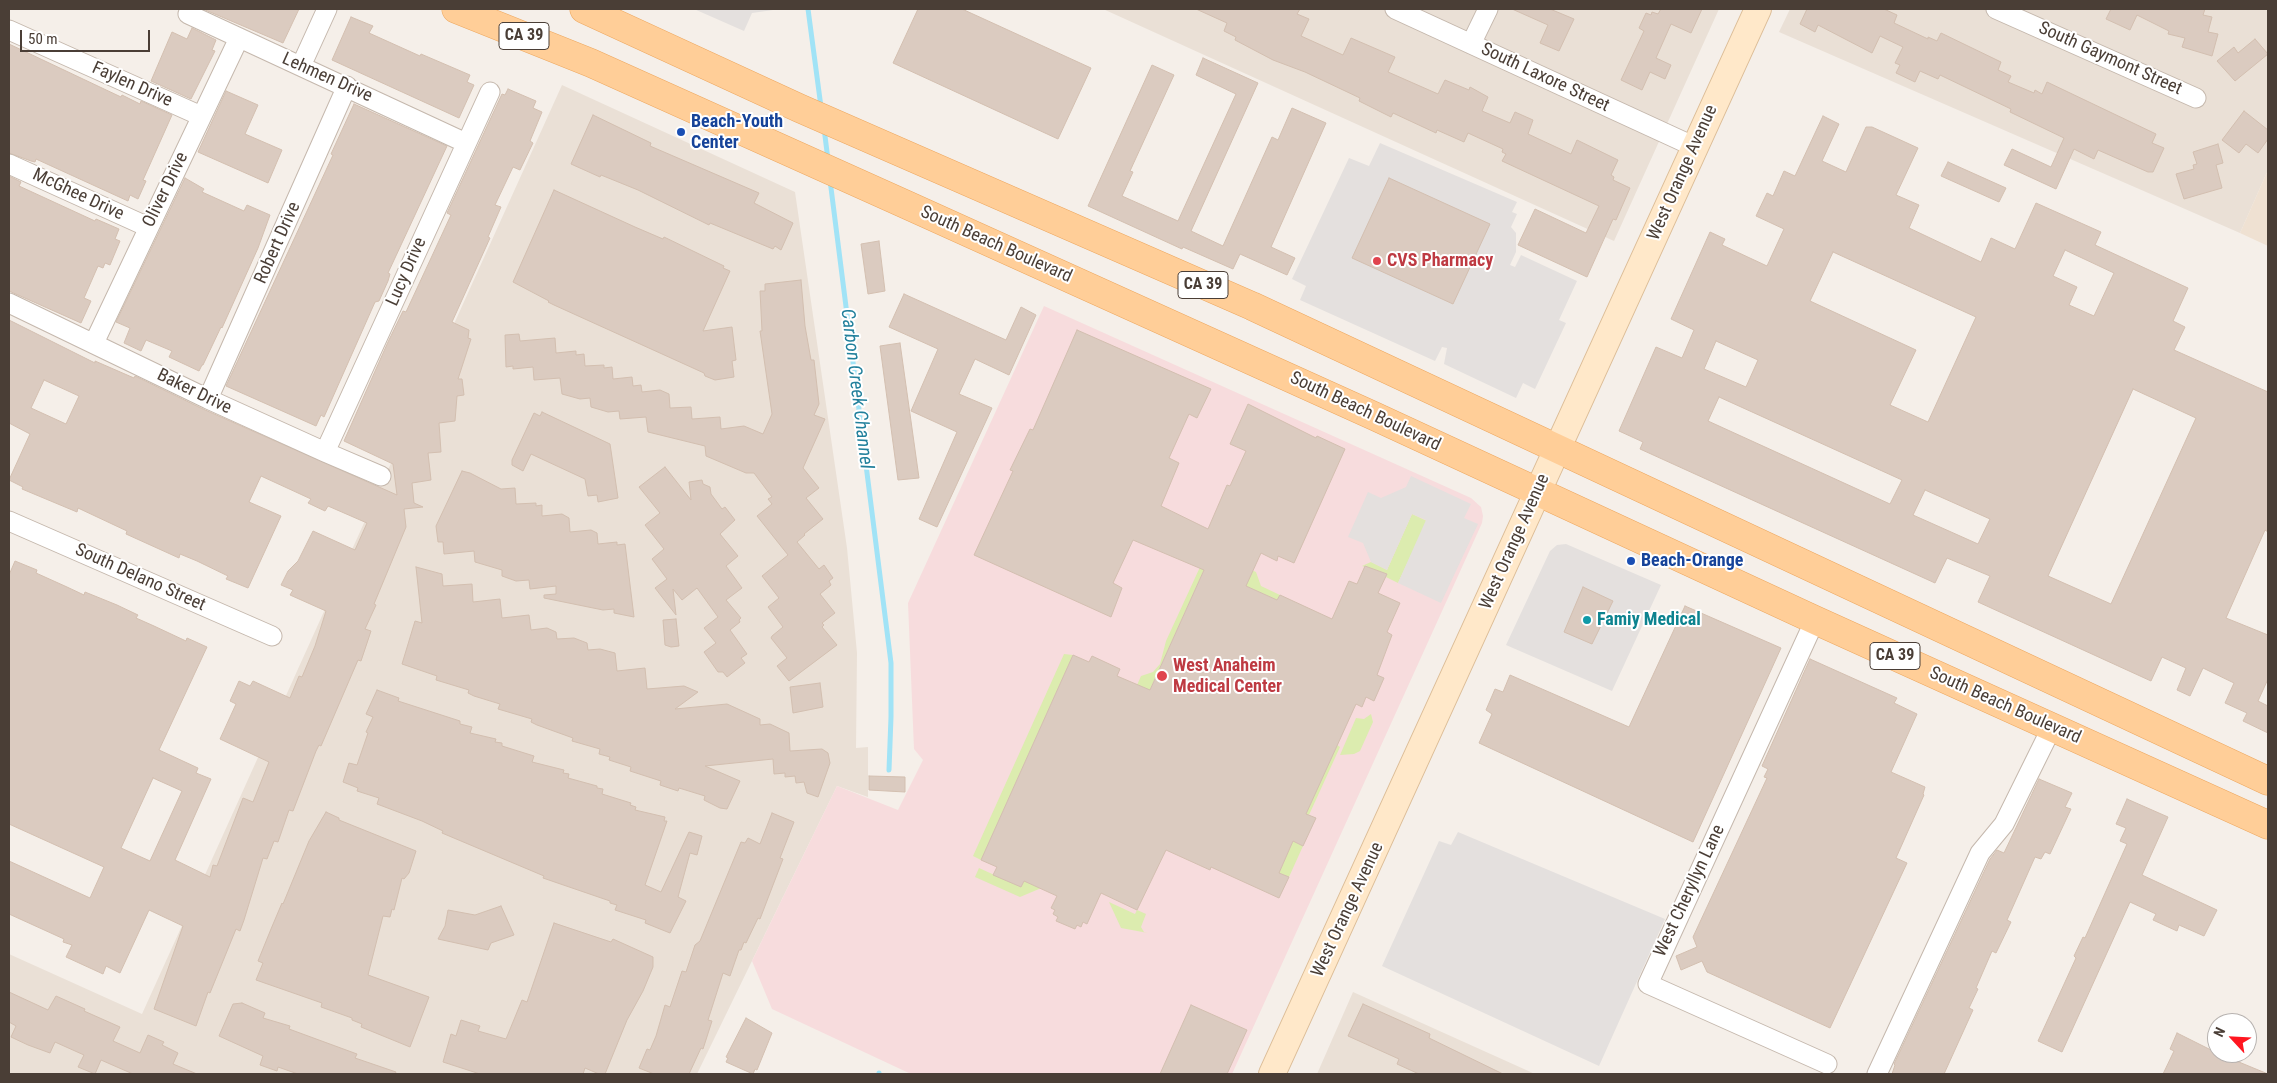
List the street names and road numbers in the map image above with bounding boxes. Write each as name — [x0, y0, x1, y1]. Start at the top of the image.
street label: South Gaymont Street — [2035, 18, 2185, 100]
road number: CA 39 — [499, 22, 549, 50]
street label: South Laxore Street — [1477, 39, 1613, 117]
street label: Lehmen Drive — [279, 49, 375, 107]
street label: Faylen Drive — [88, 58, 176, 112]
street label: West Orange Avenue — [1643, 102, 1723, 244]
street label: Oliver Drive — [139, 149, 193, 231]
street label: McGhee Drive — [29, 164, 127, 226]
street label: Robert Drive — [250, 199, 306, 287]
street label: South Beach Boulevard — [917, 202, 1075, 288]
street label: Lucy Drive — [382, 234, 432, 310]
road number: CA 39 — [1178, 272, 1228, 298]
street label: Baker Drive — [153, 365, 235, 419]
street label: South Beach Boulevard — [1286, 368, 1444, 456]
street label: West Orange Avenue — [1475, 471, 1555, 613]
street label: South Delano Street — [71, 540, 209, 616]
road number: CA 39 — [1870, 642, 1920, 669]
street label: South Beach Boulevard — [1926, 663, 2084, 749]
street label: West Cheryllyn Lane — [1650, 822, 1730, 960]
street label: West Orange Avenue — [1307, 839, 1389, 981]

